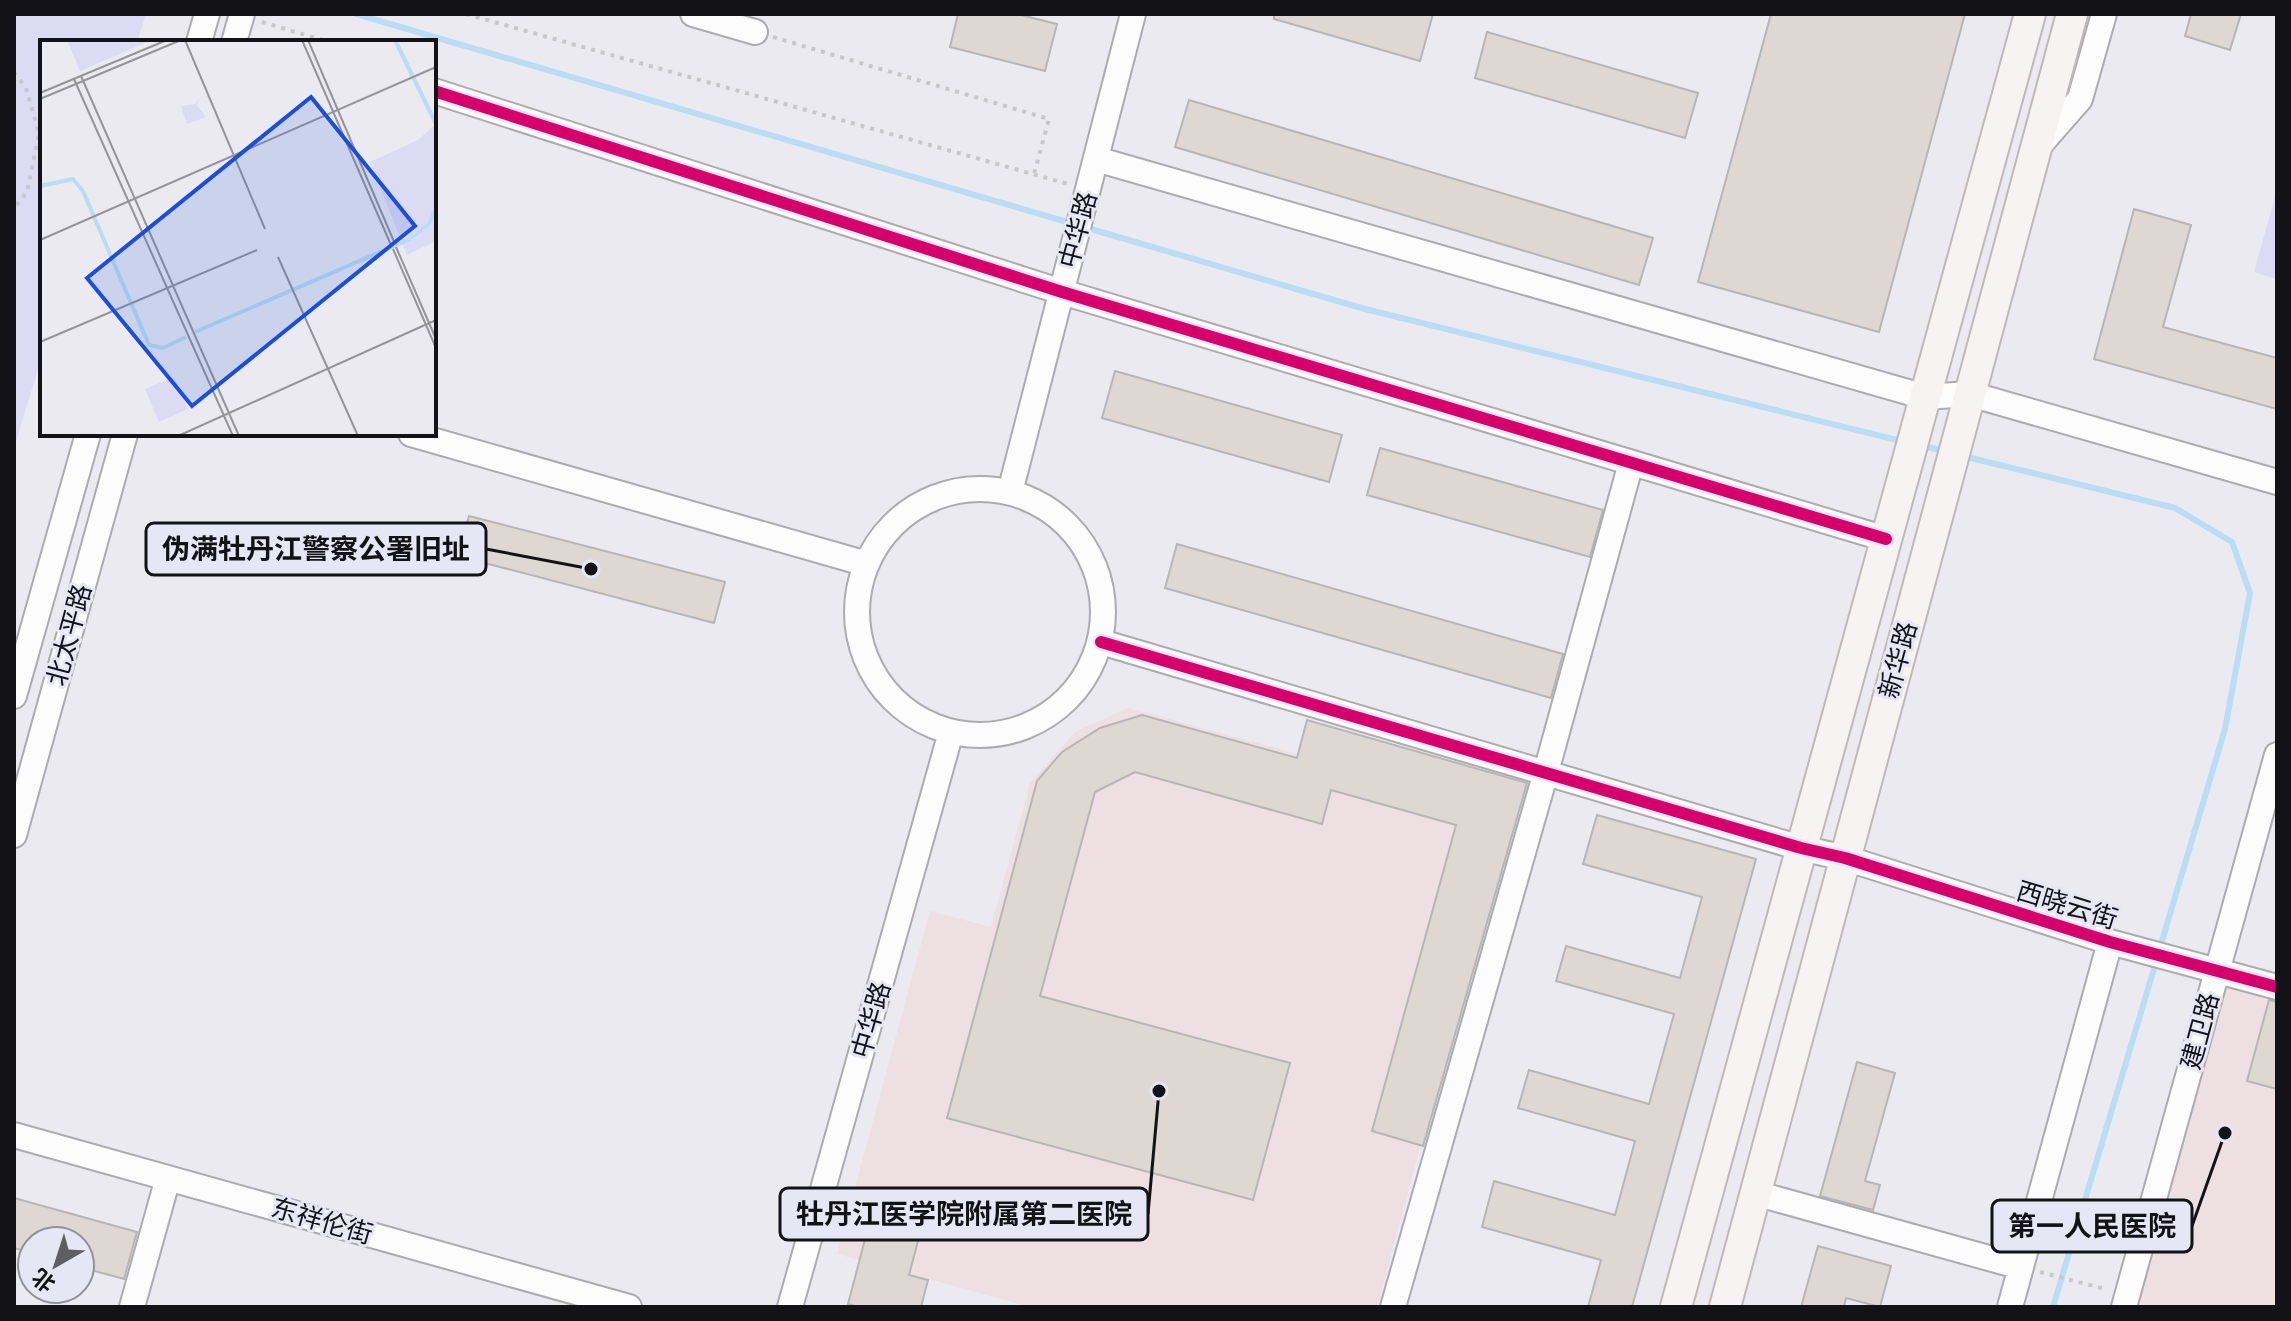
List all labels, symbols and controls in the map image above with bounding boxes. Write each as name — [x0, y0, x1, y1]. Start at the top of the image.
inset map — [40, 40, 436, 436]
street label: 中华路 — [1050, 187, 1105, 272]
callout: 伪满牡丹江警察公署旧址 — [146, 523, 486, 575]
text: 伪满牡丹江警察公署旧址 — [162, 529, 470, 567]
street label: 北太平路 — [37, 580, 99, 690]
street label: 新华路 — [1870, 617, 1925, 702]
street label: 西晓云街 — [2012, 872, 2122, 936]
street label: 中华路 — [842, 977, 898, 1062]
street label: 建卫路 — [2172, 988, 2227, 1073]
street label: 东祥伦街 — [267, 1188, 377, 1252]
callout: 牡丹江医学院附属第二医院 — [780, 1188, 1148, 1240]
text: 牡丹江医学院附属第二医院 — [796, 1194, 1132, 1232]
callout: 第一人民医院 — [1992, 1200, 2192, 1252]
text: 第一人民医院 — [2008, 1206, 2176, 1244]
north arrow — [16, 1225, 96, 1305]
text: 北 — [25, 1263, 61, 1300]

